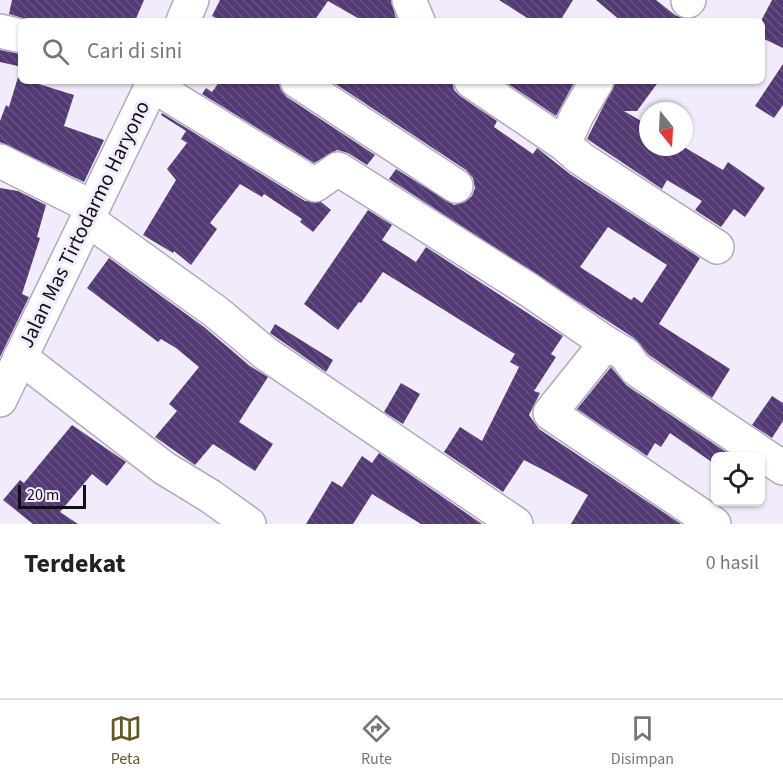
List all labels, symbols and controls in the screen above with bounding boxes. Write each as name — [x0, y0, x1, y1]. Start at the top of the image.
search box — [18, 18, 765, 84]
icon: search — [39, 35, 72, 68]
text: Cari di sini — [87, 35, 182, 67]
street label: Jalan Mas Tirtodarmo Haryono — [11, 95, 157, 353]
north arrow — [639, 102, 693, 156]
map controls — [711, 452, 765, 506]
button: locate — [711, 452, 765, 506]
scale bar — [18, 482, 86, 510]
text: 20 m — [27, 484, 59, 506]
text: Terdekat — [24, 545, 126, 582]
text: 0 hasil — [706, 549, 759, 577]
tab: Peta — [109, 712, 142, 770]
tab: Rute — [360, 712, 393, 770]
tab: Disimpan — [611, 712, 674, 770]

